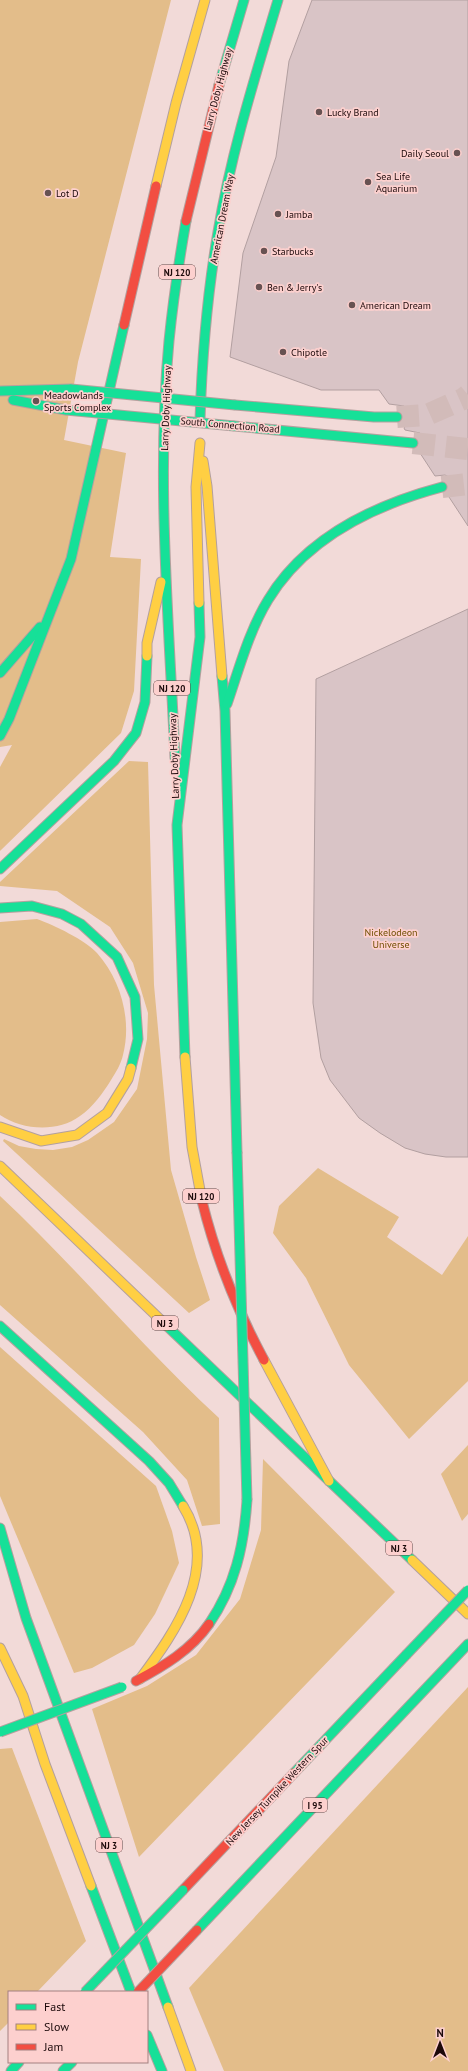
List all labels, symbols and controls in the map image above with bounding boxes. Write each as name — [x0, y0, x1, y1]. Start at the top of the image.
street label: Larry Doby Highway — [201, 46, 235, 132]
place label: Lucky Brand — [327, 106, 379, 119]
marker: Lucky Brand — [314, 107, 324, 117]
place label: Daily Seoul — [401, 147, 449, 160]
marker: Daily Seoul — [452, 148, 462, 158]
place label: Sea Life Aquarium — [376, 170, 417, 195]
street label: American Dream Way — [207, 173, 237, 265]
marker: Sea Life Aquarium — [363, 177, 373, 187]
place label: Lot D — [56, 187, 79, 200]
marker: Lot D — [43, 188, 53, 198]
place label: Jamba — [285, 208, 312, 221]
marker: Jamba — [273, 209, 283, 219]
place label: Starbucks — [272, 245, 313, 258]
marker: Starbucks — [259, 246, 269, 256]
road number: NJ 120 — [159, 265, 195, 279]
place label: Ben & Jerry's — [267, 281, 322, 294]
marker: Ben & Jerry's — [254, 282, 264, 292]
place label: American Dream — [360, 299, 431, 312]
marker: American Dream — [347, 300, 357, 310]
place label: Chipotle — [291, 346, 327, 359]
marker: Chipotle — [278, 347, 288, 357]
street label: Larry Doby Highway — [158, 365, 174, 451]
place label: Meadowlands Sports Complex — [44, 389, 111, 414]
marker: Meadowlands Sports Complex — [31, 396, 41, 406]
street label: South Connection Road — [180, 414, 280, 436]
road number: NJ 120 — [154, 681, 190, 695]
street label: Larry Doby Highway — [166, 713, 182, 799]
park label: Nickelodeon Universe — [364, 926, 418, 951]
road number: NJ 120 — [183, 1189, 219, 1203]
road number: NJ 3 — [152, 1316, 178, 1330]
road number: NJ 3 — [386, 1541, 412, 1555]
street label: New Jersey Turnpike Western Spur — [223, 1733, 331, 1848]
road number: I 95 — [303, 1798, 327, 1812]
road number: NJ 3 — [96, 1838, 122, 1852]
legend — [8, 1991, 148, 2063]
text: Fast — [44, 1999, 65, 2014]
text: Slow — [44, 2019, 69, 2034]
north arrow — [420, 2023, 460, 2063]
text: N — [436, 2026, 444, 2040]
text: Jam — [43, 2039, 63, 2054]

